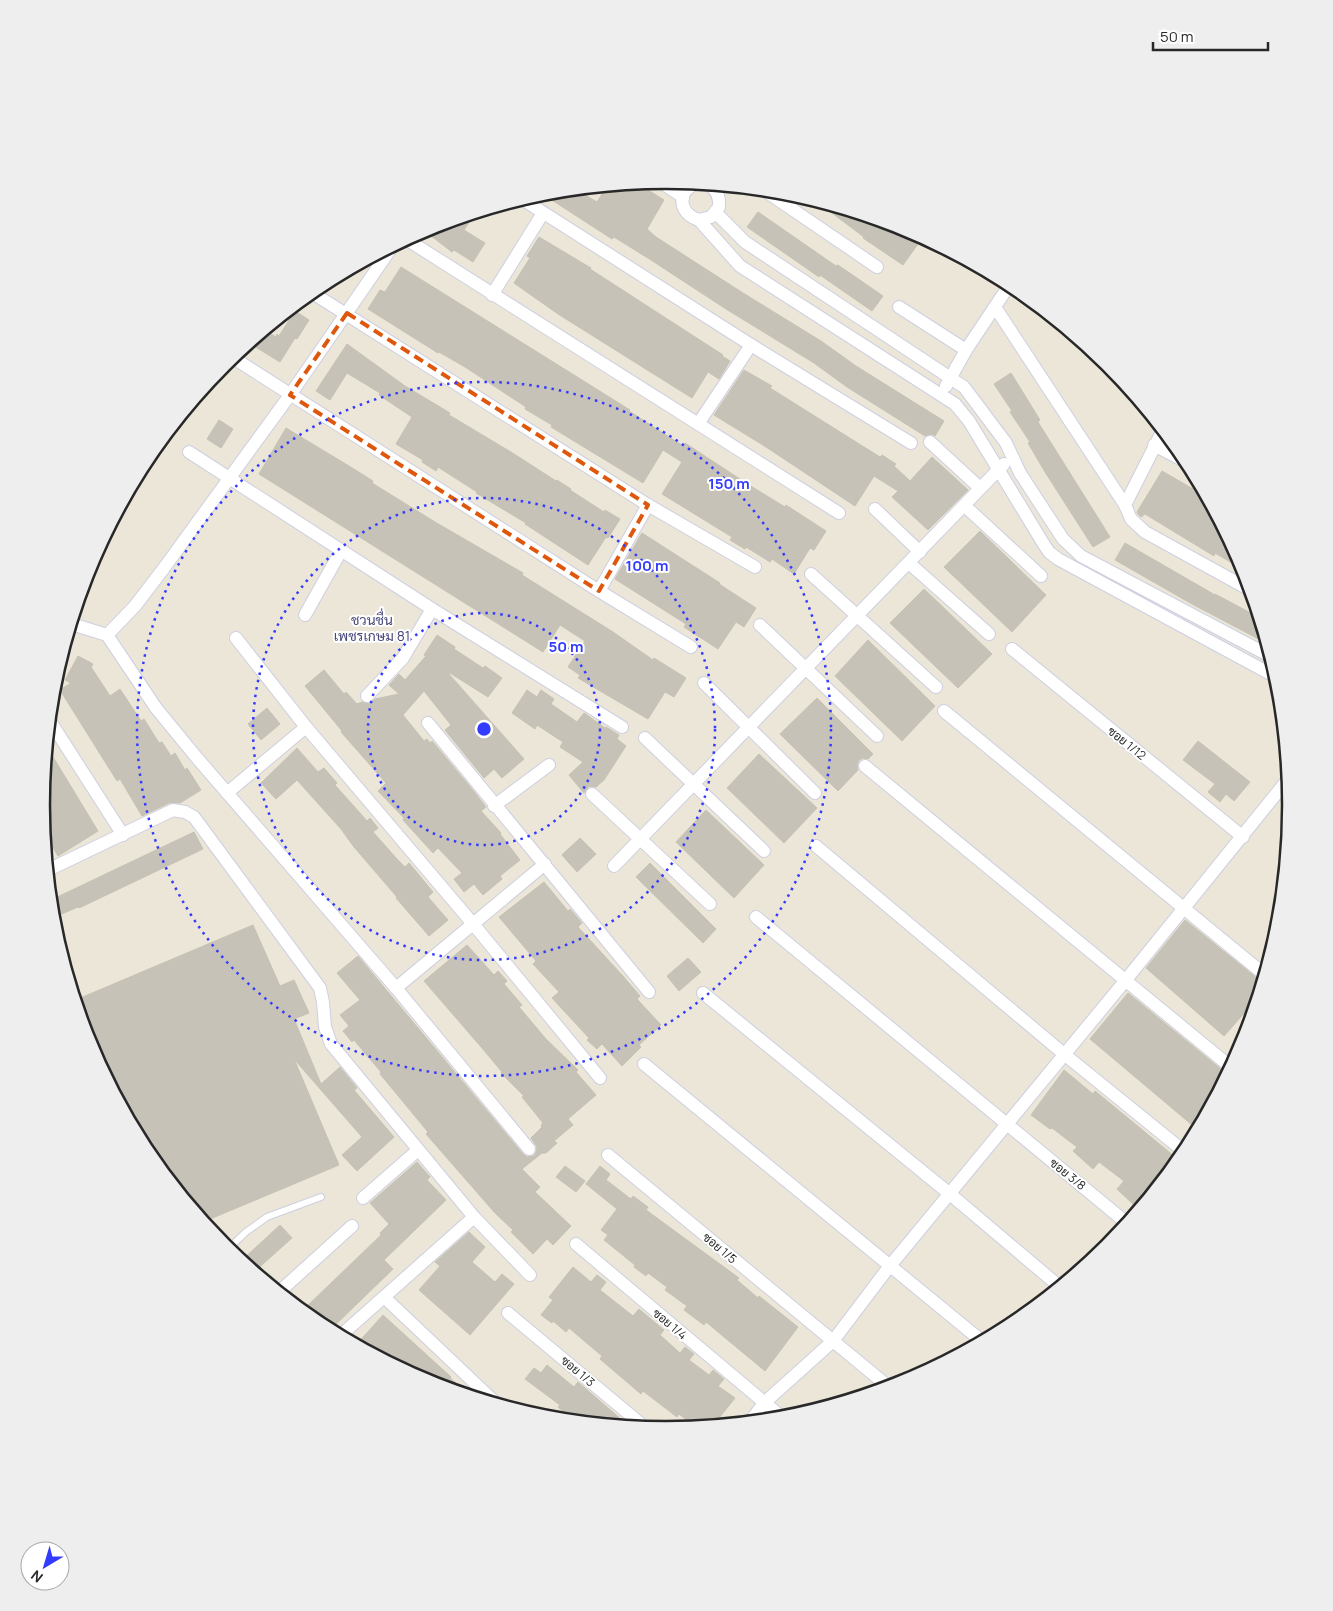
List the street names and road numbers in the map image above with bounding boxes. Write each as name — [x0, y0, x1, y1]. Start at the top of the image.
street label: ซอย 1/12 — [1104, 722, 1150, 764]
street label: ซอย 3/8 — [1046, 1154, 1090, 1194]
street label: ซอย 1/5 — [699, 1229, 741, 1267]
street label: ซอย 1/4 — [649, 1305, 691, 1343]
street label: ซอย 1/3 — [557, 1352, 599, 1390]

